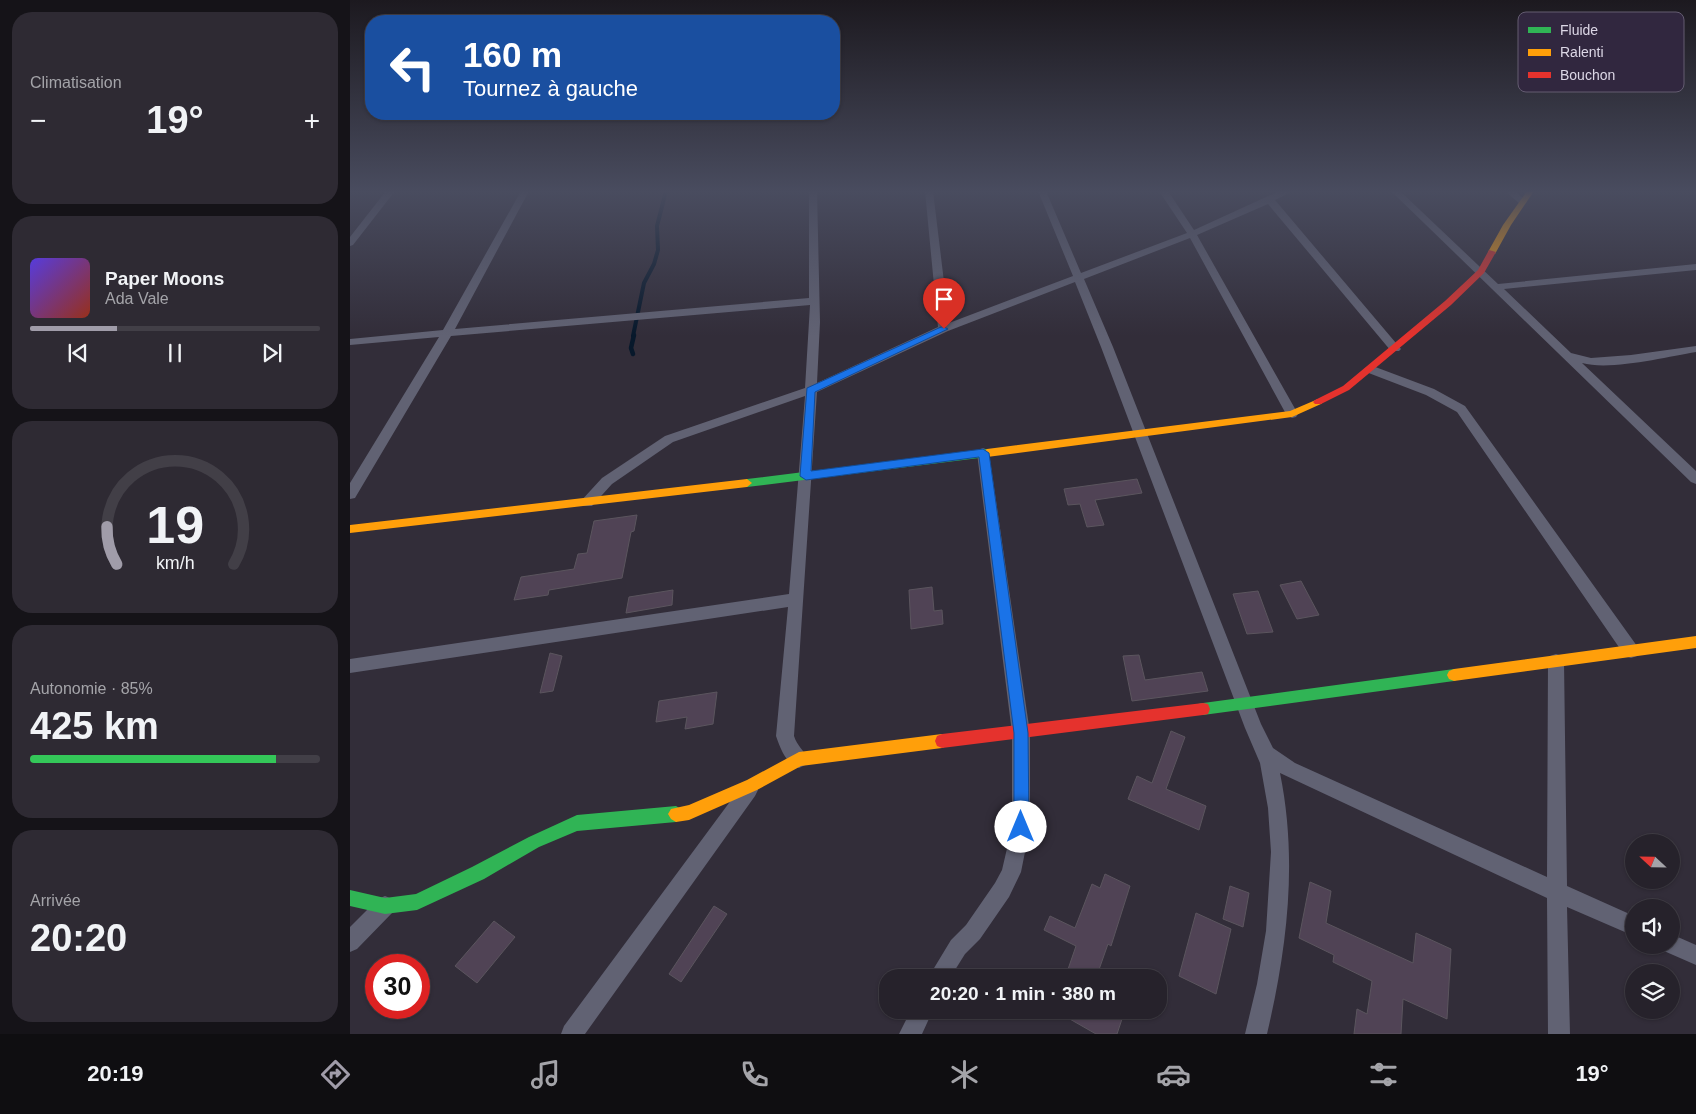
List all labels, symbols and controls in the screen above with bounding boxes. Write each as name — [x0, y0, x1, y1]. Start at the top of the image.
legend — [1518, 12, 1684, 92]
text: Fluide — [1560, 22, 1598, 38]
icon: left — [380, 35, 445, 100]
text: 160 m — [463, 35, 562, 74]
text: Ralenti — [1560, 44, 1604, 60]
text: Bouchon — [1560, 67, 1615, 83]
text: Climatisation — [30, 74, 122, 91]
text: Tournez à gauche — [463, 76, 638, 101]
text: 19° — [146, 99, 204, 141]
text: − — [30, 105, 46, 136]
text: + — [304, 105, 320, 136]
text: Paper Moons — [105, 268, 224, 289]
pin — [923, 278, 965, 329]
icon: arrive — [930, 285, 958, 313]
text: Ada Vale — [105, 290, 169, 307]
icon: previous — [64, 339, 92, 367]
icon: pause — [161, 339, 189, 367]
icon: next — [258, 339, 286, 367]
text: 19 — [146, 496, 204, 554]
text: km/h — [156, 553, 194, 573]
text: Autonomie · 85% — [30, 680, 153, 697]
text: 425 km — [30, 705, 159, 747]
position arrow — [994, 800, 1046, 852]
north arrow — [1625, 834, 1680, 889]
map controls — [1625, 834, 1680, 1019]
text: Arrivée — [30, 892, 81, 909]
button: sound — [1625, 899, 1680, 954]
text: 20:20 — [30, 917, 127, 959]
speed limit sign: 30 — [365, 954, 430, 1019]
button: layers — [1625, 964, 1680, 1019]
text: 20:20 · 1 min · 380 m — [930, 983, 1116, 1004]
icon: directions — [318, 1057, 353, 1092]
icon: music — [528, 1057, 563, 1092]
icon: phone — [737, 1057, 772, 1092]
icon: climate — [947, 1057, 982, 1092]
icon: car — [1156, 1057, 1191, 1092]
icon: filters — [1366, 1057, 1401, 1092]
text: 20:19 — [87, 1061, 144, 1086]
text: 19° — [1575, 1061, 1609, 1086]

